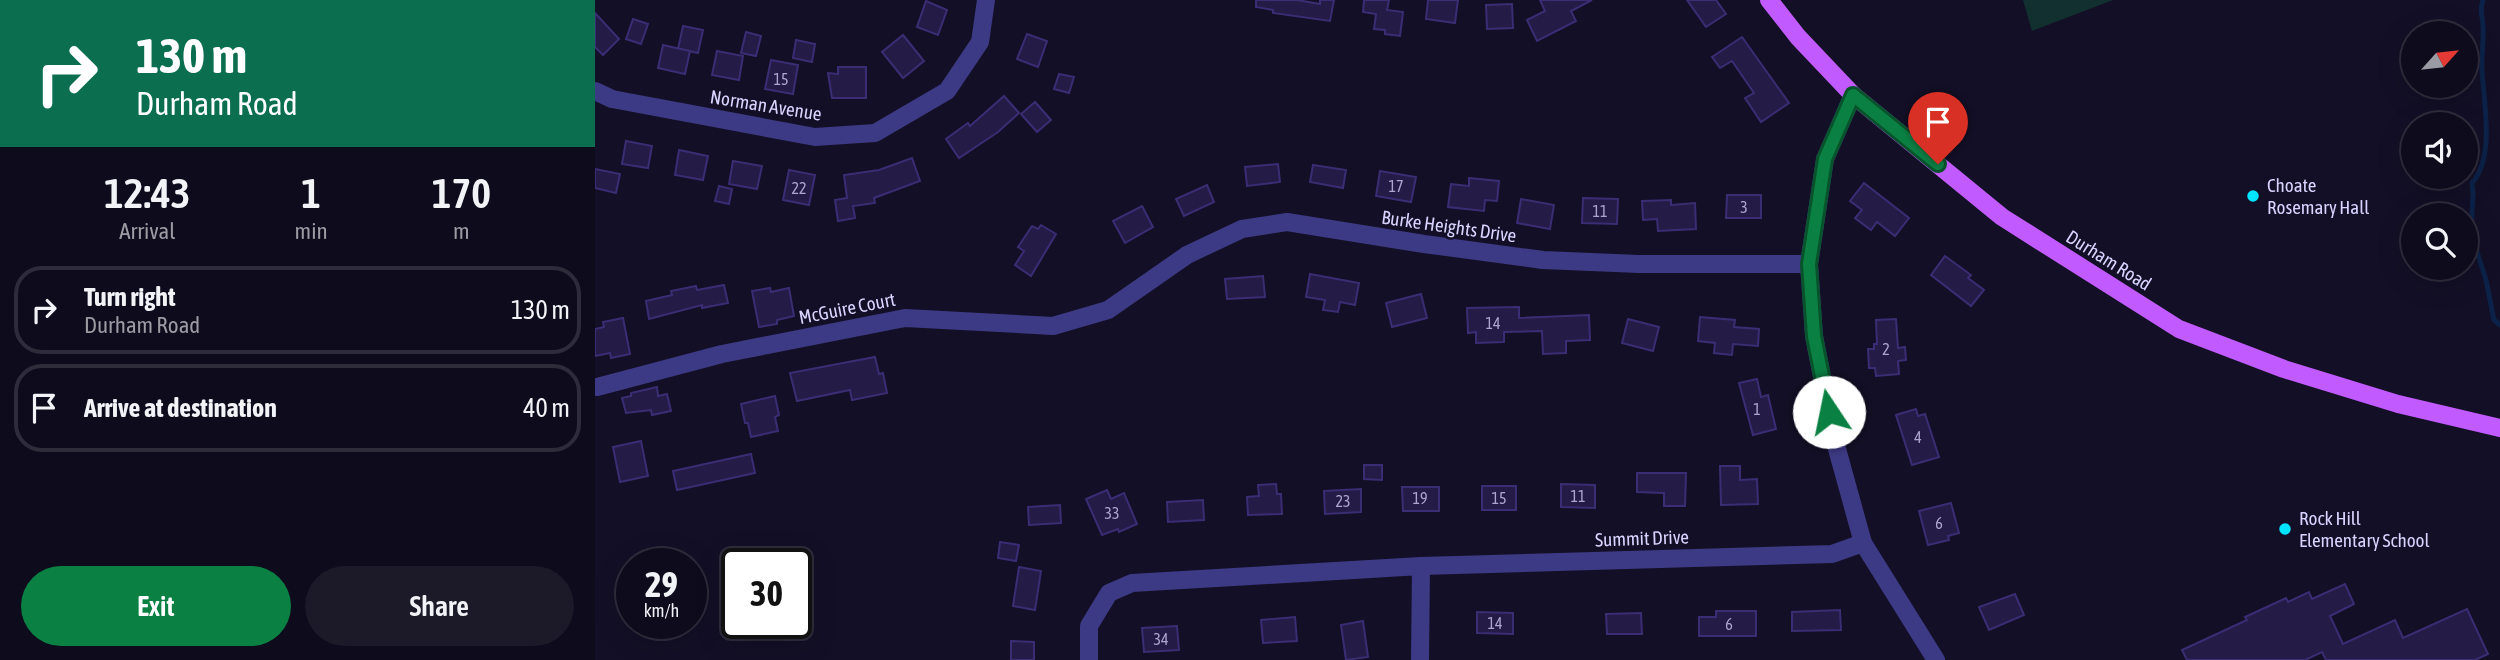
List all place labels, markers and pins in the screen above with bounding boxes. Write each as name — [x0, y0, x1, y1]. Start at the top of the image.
pin — [1908, 92, 1968, 164]
place label: Choate Rosemary Hall — [2267, 174, 2369, 218]
marker: Choate Rosemary Hall — [2245, 188, 2261, 204]
place label: Rock Hill Elementary School — [2299, 507, 2430, 551]
marker: Rock Hill Elementary School — [2277, 521, 2293, 537]

